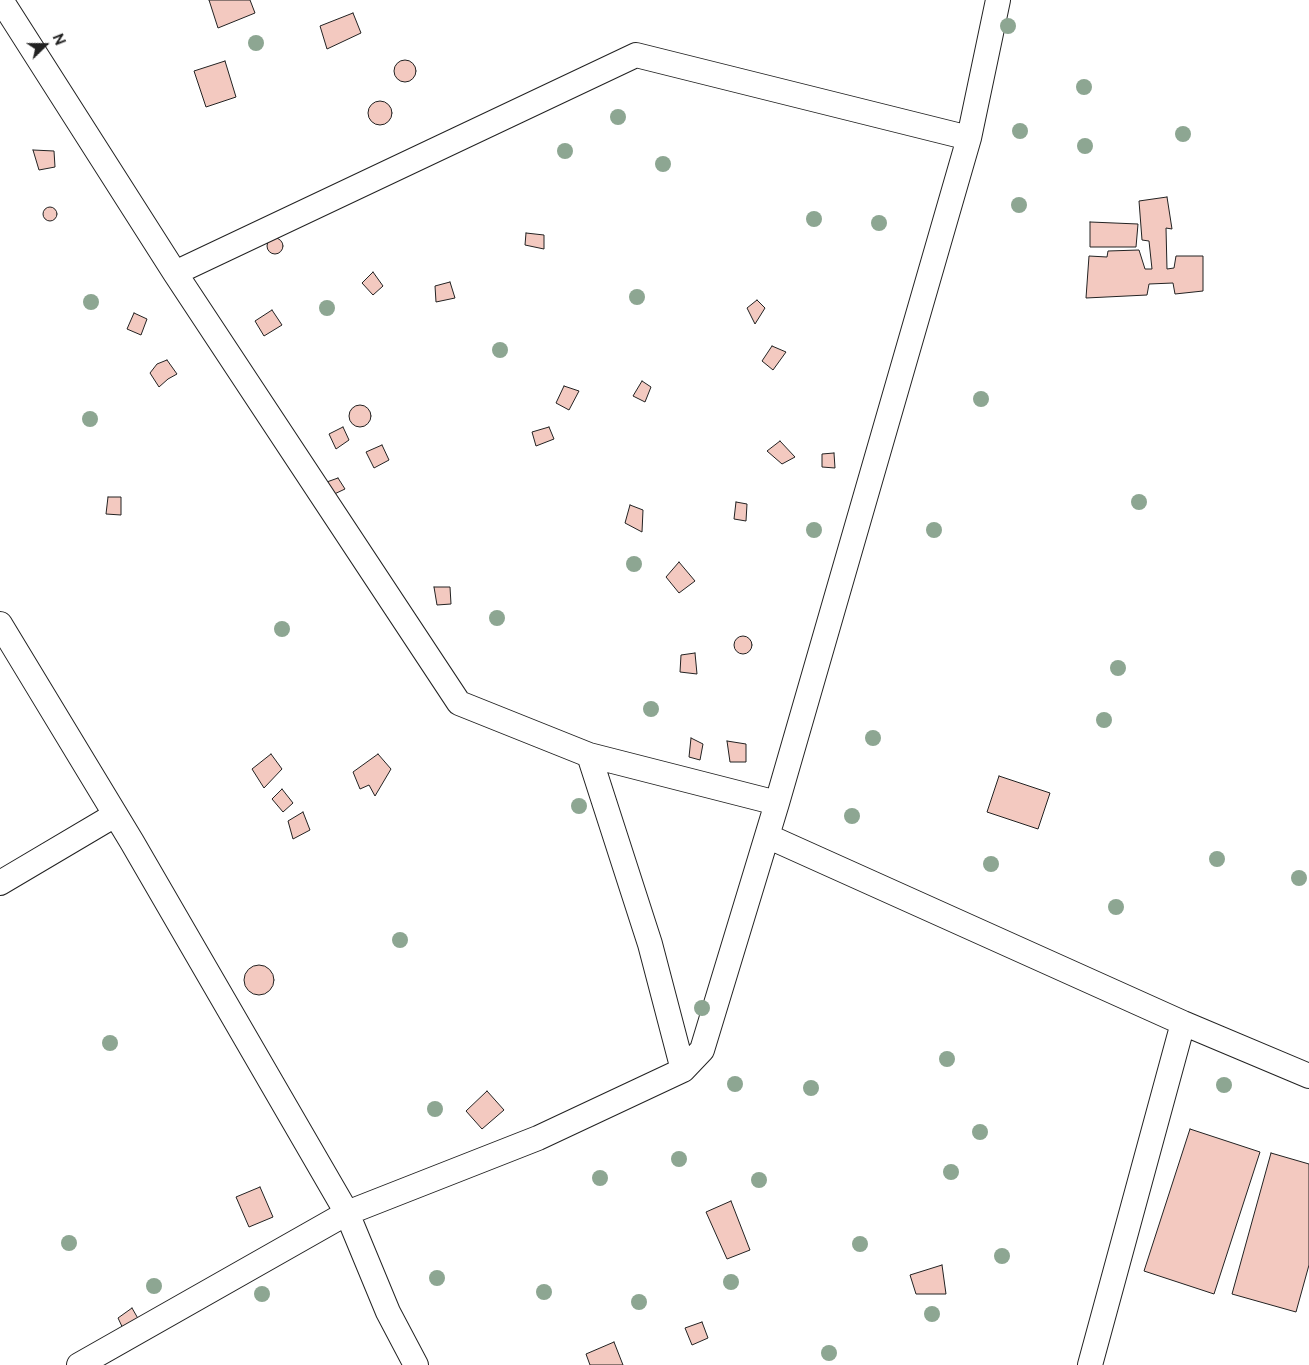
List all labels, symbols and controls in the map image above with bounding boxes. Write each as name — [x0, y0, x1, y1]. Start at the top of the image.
north arrow — [20, 20, 70, 70]
text: N — [49, 31, 68, 47]

